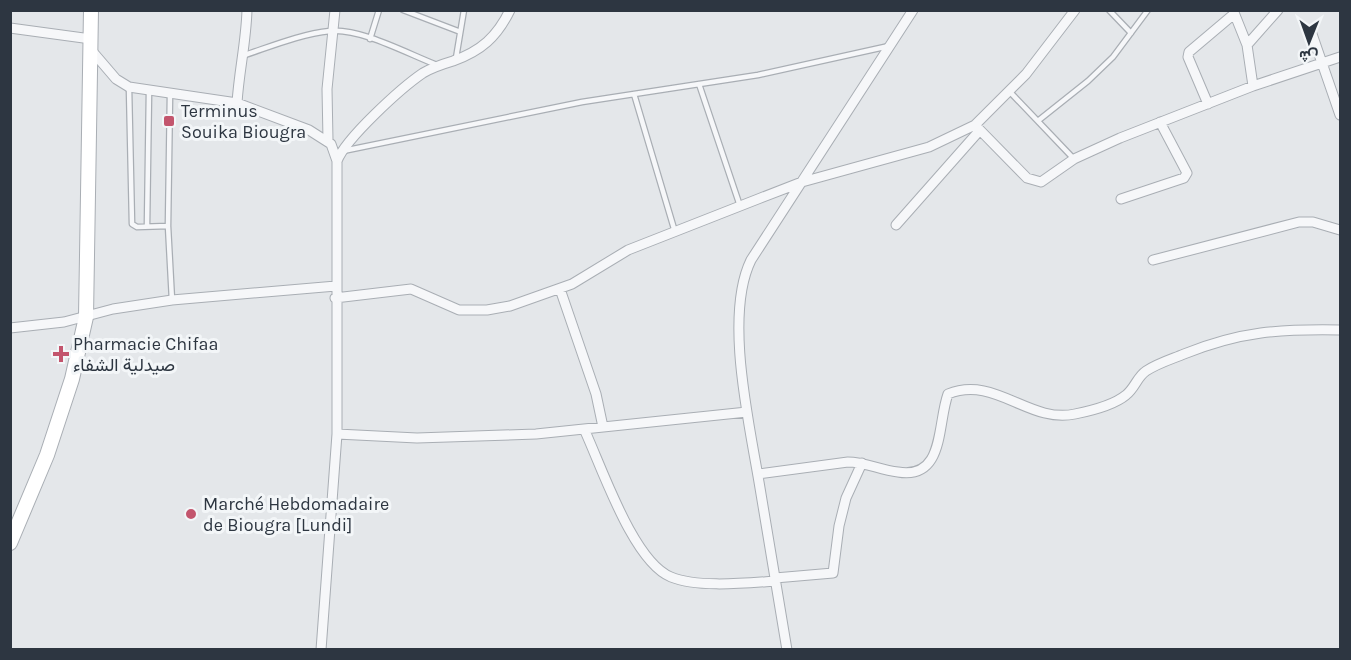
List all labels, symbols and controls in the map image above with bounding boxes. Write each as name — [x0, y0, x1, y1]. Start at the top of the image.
north arrow — [1279, 12, 1339, 72]
text: ش — [1299, 47, 1319, 66]
place label: Terminus Souika Biougra — [181, 100, 306, 143]
marker: Terminus Souika Biougra — [162, 114, 176, 128]
place label: Pharmacie Chifaa صيدلية الشفاء — [73, 333, 218, 376]
marker: Pharmacie Chifaa صيدلية الشفاء — [54, 347, 68, 361]
place label: Marché Hebdomadaire de Biougra [Lundi] — [203, 493, 389, 536]
marker: Marché Hebdomadaire de Biougra [Lundi] — [184, 507, 198, 521]

